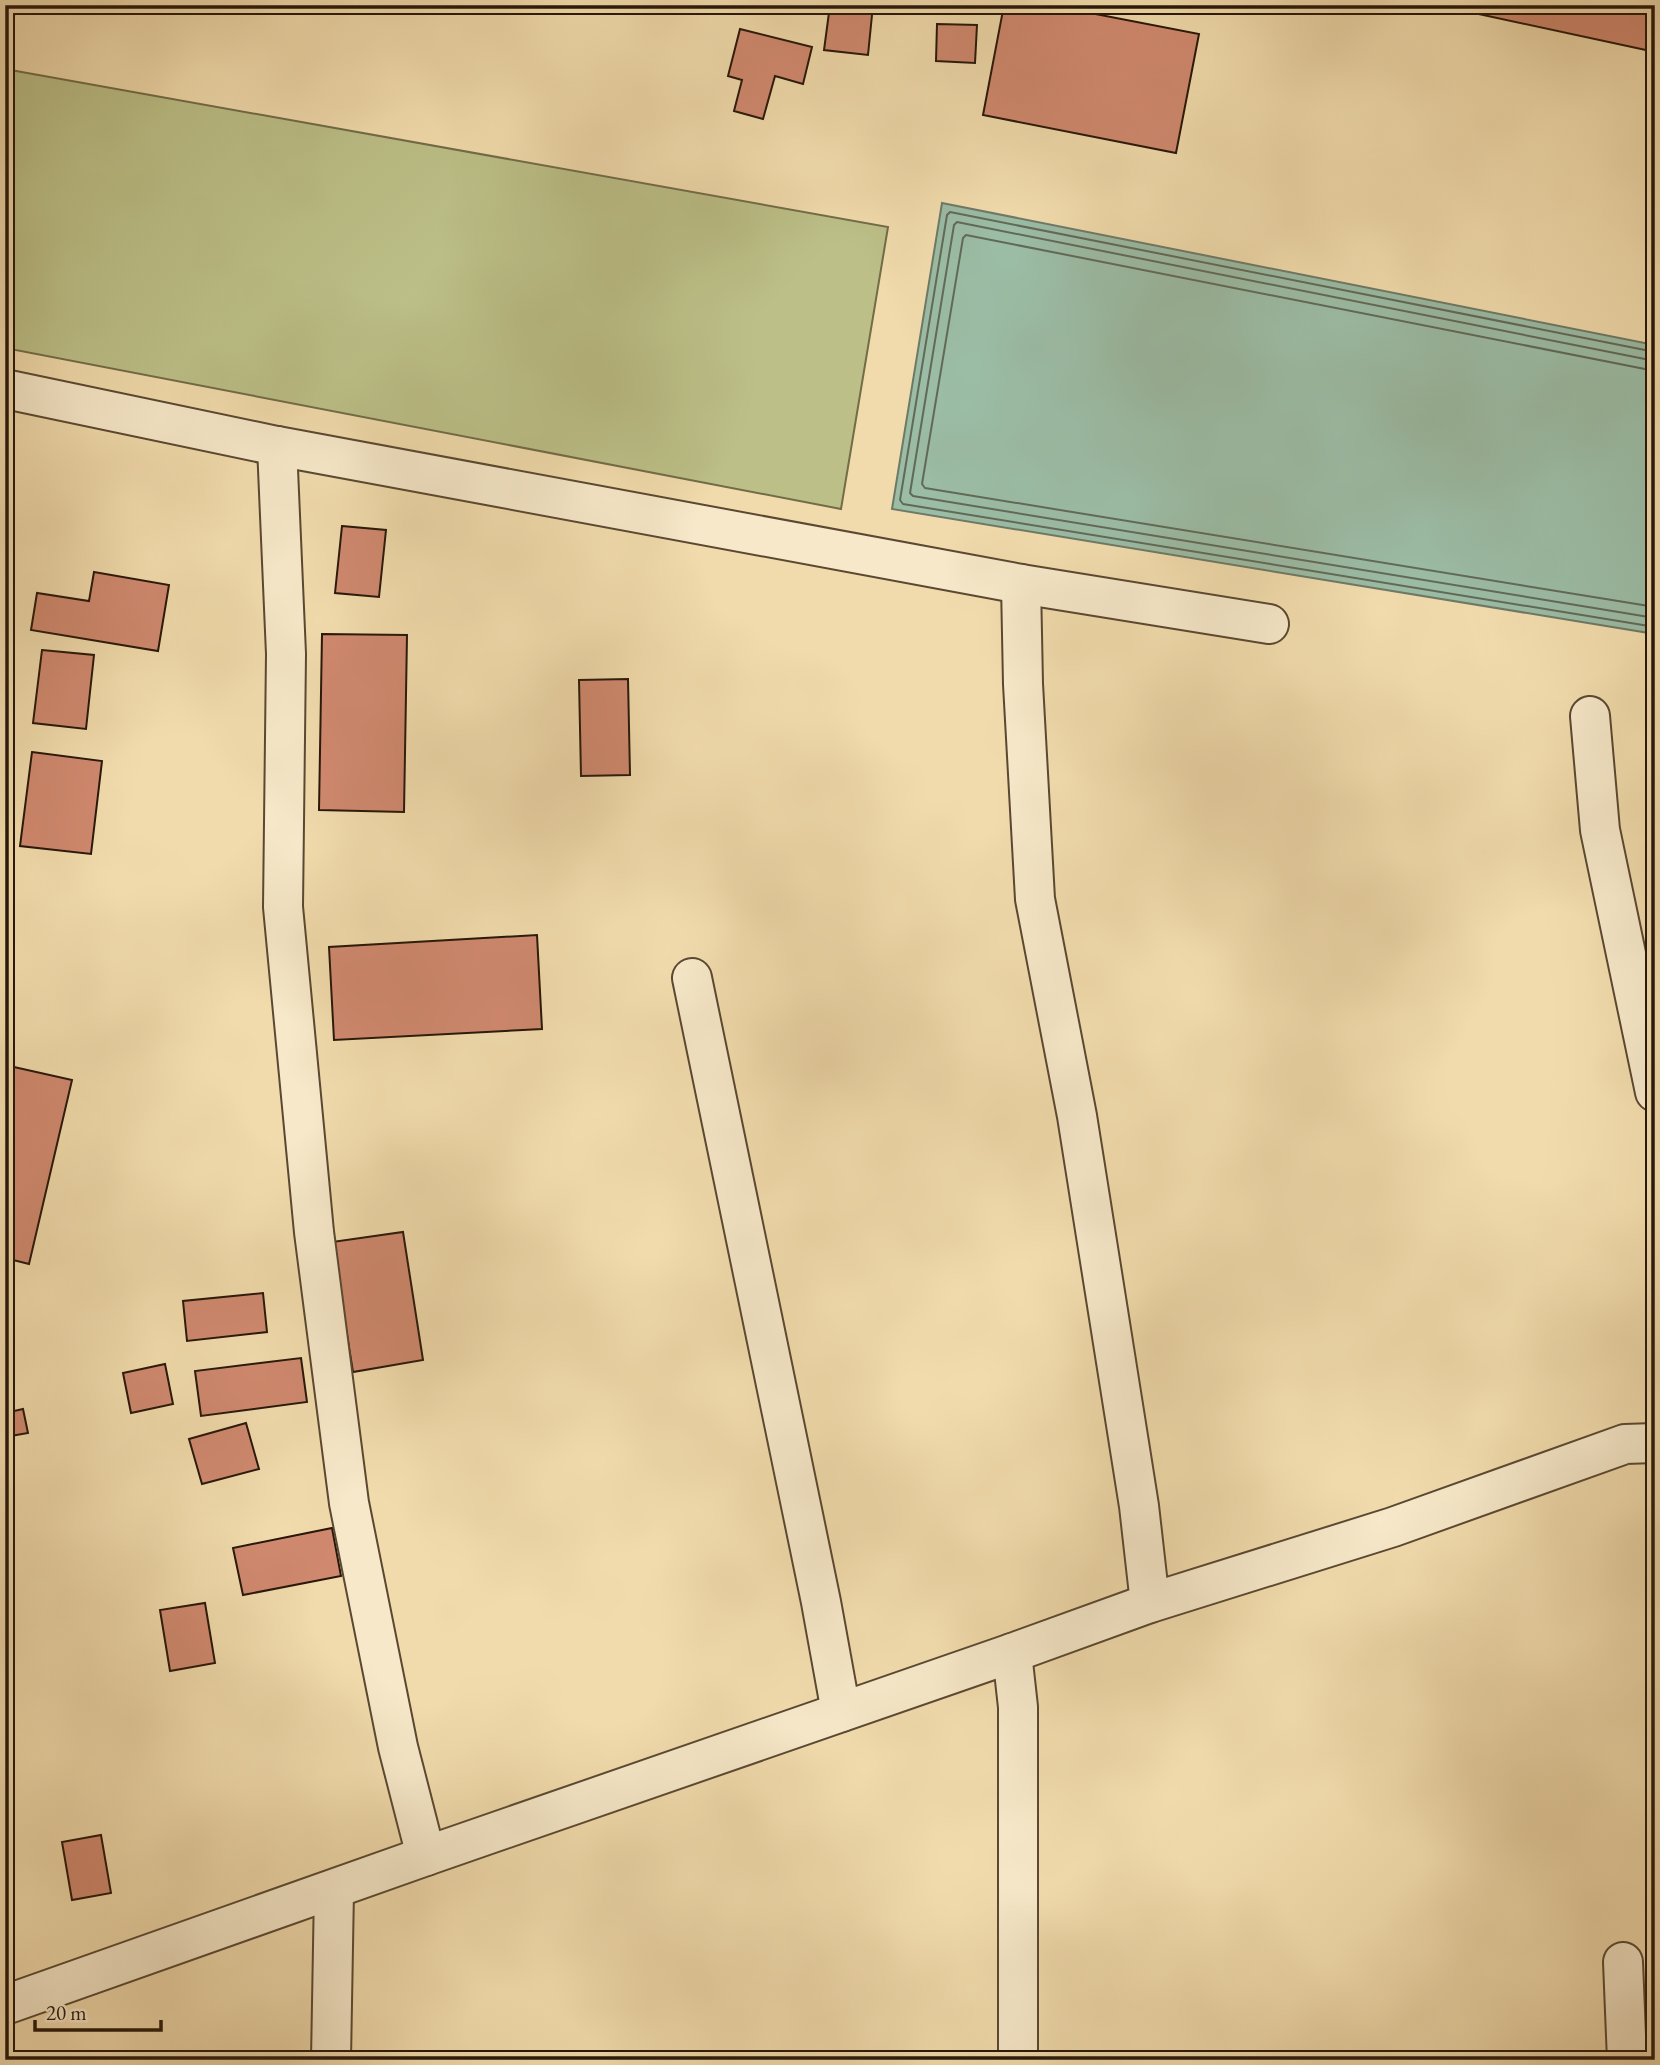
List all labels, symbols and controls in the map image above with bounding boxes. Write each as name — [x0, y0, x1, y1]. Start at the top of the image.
scale bar — [35, 1988, 161, 2032]
text: 20 m — [46, 1999, 87, 2026]

